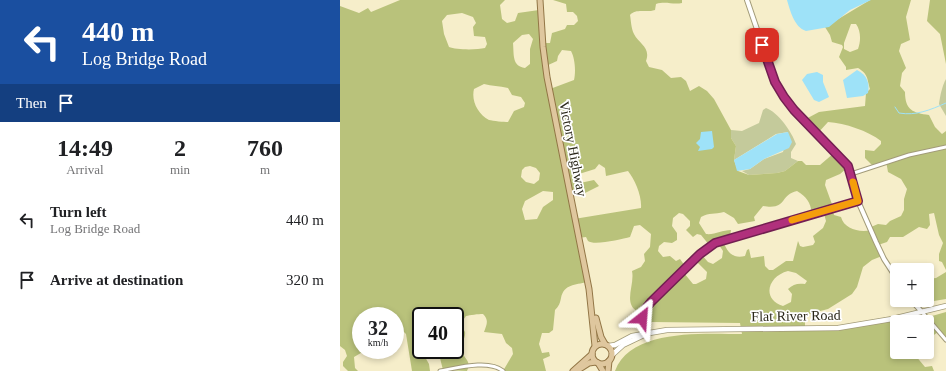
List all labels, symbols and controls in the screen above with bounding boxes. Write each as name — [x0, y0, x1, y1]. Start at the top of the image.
icon: left — [16, 16, 68, 68]
text: 440 m — [82, 16, 154, 47]
pin — [745, 28, 779, 62]
icon: arrive — [751, 34, 773, 56]
text: Log Bridge Road — [82, 49, 207, 69]
icon: arrive — [55, 92, 77, 114]
text: Then — [16, 95, 47, 111]
street label: Victory Highway — [556, 100, 590, 198]
text: 14:49 — [57, 135, 113, 161]
text: 2 — [174, 135, 186, 161]
text: 760 — [247, 135, 283, 161]
text: Arrival — [66, 162, 104, 177]
text: min — [170, 162, 190, 177]
text: m — [260, 162, 270, 177]
text: Turn left — [50, 204, 107, 220]
icon: left — [16, 209, 38, 231]
text: 440 m — [286, 212, 324, 228]
text: Log Bridge Road — [50, 221, 140, 236]
map controls — [890, 263, 934, 359]
button: + — [890, 263, 934, 307]
icon: arrive — [16, 269, 38, 291]
text: Arrive at destination — [50, 272, 183, 288]
text: 320 m — [286, 272, 324, 288]
position arrow — [621, 297, 663, 339]
speed limit sign: 40 — [412, 307, 464, 359]
street label: Flat River Road — [751, 308, 841, 324]
button: − — [890, 315, 934, 359]
text: 32 — [368, 317, 388, 339]
text: km/h — [368, 337, 388, 348]

